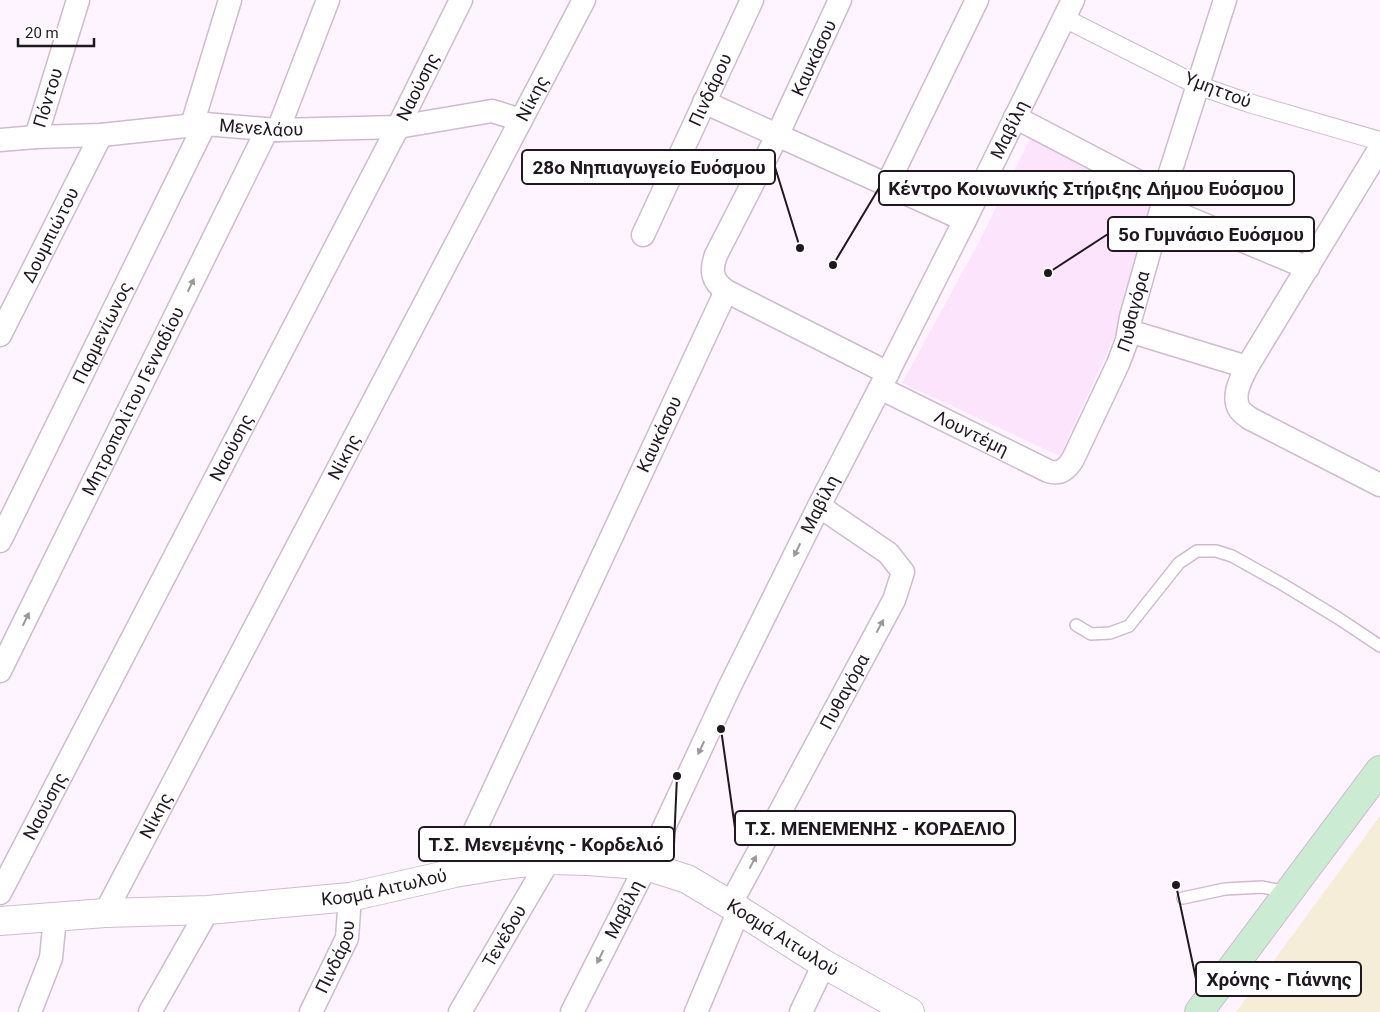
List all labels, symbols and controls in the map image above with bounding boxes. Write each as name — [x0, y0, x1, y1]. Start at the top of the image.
scale bar — [18, 15, 94, 47]
street label: Καυκάσου — [787, 16, 840, 99]
text: 20 m — [25, 24, 59, 42]
street label: Ναούσης — [392, 49, 443, 124]
street label: Πινδάρου — [684, 50, 736, 129]
street label: Πόντου — [29, 65, 67, 130]
street label: Υμηττού — [1182, 67, 1255, 112]
street label: Νίκης — [511, 72, 553, 124]
street label: Μαβίλη — [986, 97, 1032, 162]
street label: Μενελάου — [218, 114, 303, 140]
callout: 28ο Νηπιαγωγείο Ευόσμου — [522, 150, 775, 184]
text: 28ο Νηπιαγωγείο Ευόσμου — [532, 156, 766, 179]
callout: Κέντρο Κοινωνικής Στήριξης Δήμου Ευόσμου — [879, 171, 1294, 205]
text: Κέντρο Κοινωνικής Στήριξης Δήμου Ευόσμου — [888, 177, 1284, 200]
street label: Δουμπιώτου — [17, 184, 83, 286]
callout: 5ο Γυμνάσιο Ευόσμου — [1108, 217, 1314, 251]
text: 5ο Γυμνάσιο Ευόσμου — [1118, 223, 1304, 246]
street label: Πυθαγόρα — [1112, 268, 1154, 355]
street label: Παρμενίωνος — [68, 278, 136, 387]
one-way arrow — [187, 278, 195, 292]
street label: Μητροπολίτου Γενναδίου — [77, 303, 188, 499]
street label: Καυκάσου — [632, 393, 686, 475]
street label: Λουντέμη — [931, 406, 1012, 460]
street label: Ναούσης — [205, 410, 257, 485]
street label: Νίκης — [323, 430, 364, 483]
street label: Μαβίλη — [796, 471, 843, 537]
one-way arrow — [793, 543, 801, 557]
one-way arrow — [22, 612, 30, 626]
one-way arrow — [876, 619, 885, 633]
street label: Πυθαγόρα — [815, 650, 873, 733]
one-way arrow — [697, 741, 705, 755]
street label: Ναούσης — [19, 768, 71, 843]
street label: Νίκης — [135, 789, 176, 842]
callout: Τ.Σ. ΜΕΝΕΜΕΝΗΣ - ΚΟΡΔΕΛΙΟ — [735, 811, 1015, 845]
text: Τ.Σ. ΜΕΝΕΜΕΝΗΣ - ΚΟΡΔΕΛΙΟ — [745, 817, 1005, 840]
callout: Τ.Σ. Μενεμένης - Κορδελιό — [419, 827, 674, 861]
text: Τ.Σ. Μενεμένης - Κορδελιό — [429, 833, 664, 856]
one-way arrow — [749, 855, 758, 868]
street label: Κοσμά Αιτωλού — [320, 864, 449, 910]
street label: Μαβίλη — [600, 877, 647, 942]
street label: Κοσμά Αιτωλού — [723, 894, 842, 980]
street label: Τενέδου — [478, 901, 530, 970]
street label: Πινδάρου — [311, 920, 358, 996]
one-way arrow — [596, 949, 604, 964]
callout: Χρόνης - Γιάννης — [1196, 962, 1361, 996]
text: Χρόνης - Γιάννης — [1206, 968, 1352, 991]

